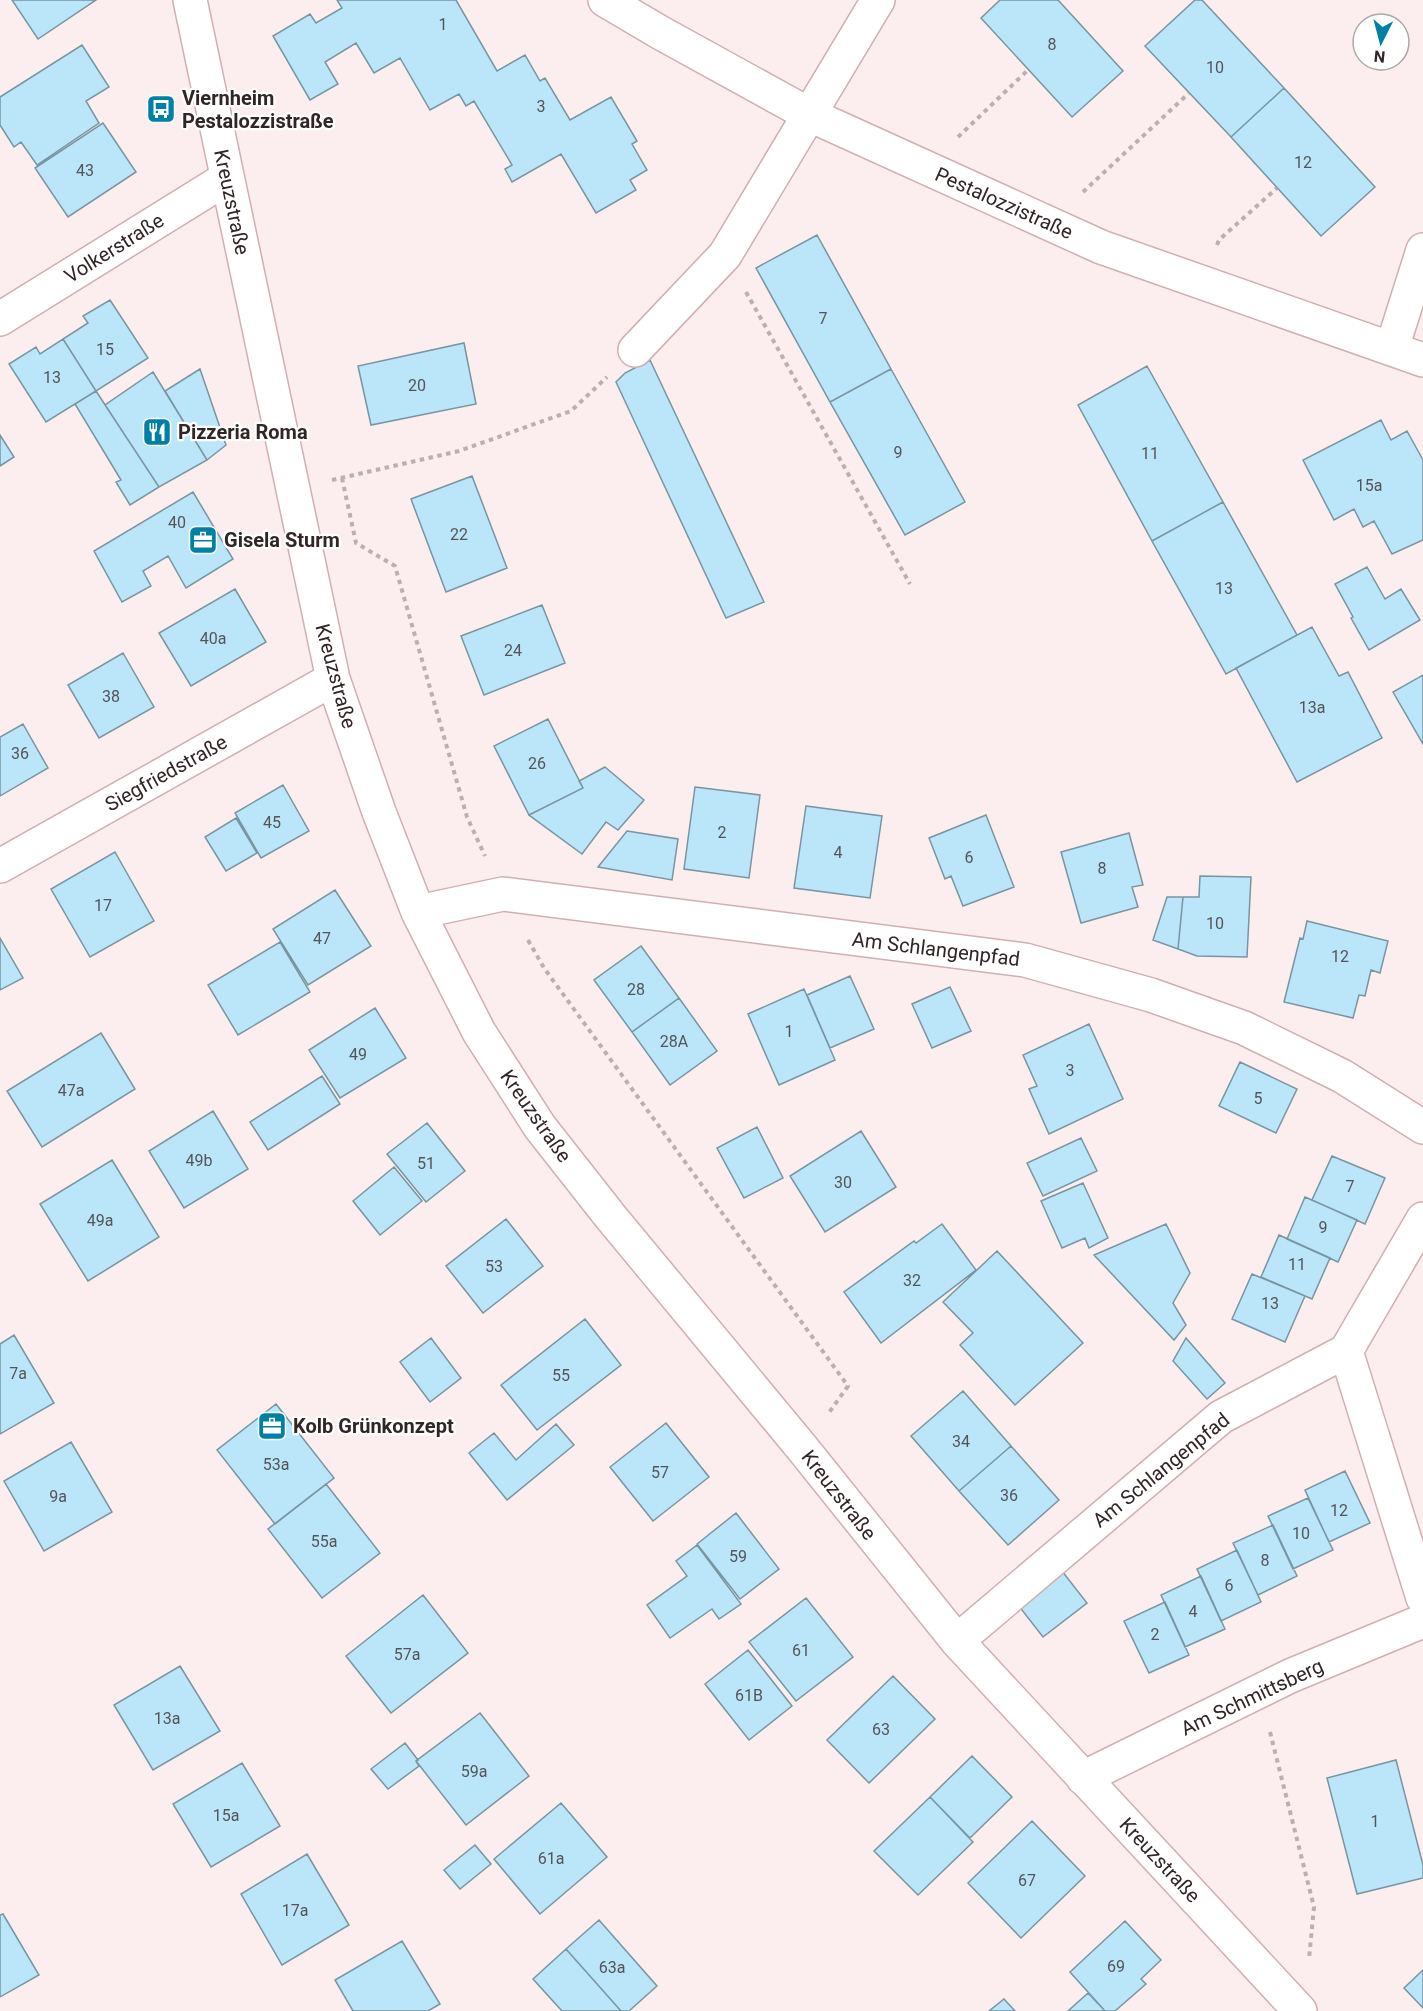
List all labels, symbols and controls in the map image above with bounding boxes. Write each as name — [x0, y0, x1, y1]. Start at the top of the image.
north arrow — [1351, 12, 1411, 72]
house number: 1 — [439, 15, 448, 34]
house number: 8 — [1048, 35, 1057, 54]
text: N — [1373, 46, 1386, 66]
house number: 10 — [1206, 58, 1224, 77]
place label: Viernheim Pestalozzistraße — [182, 86, 334, 133]
bus stop icon: Viernheim Pestalozzistraße — [145, 93, 177, 125]
house number: 3 — [537, 97, 546, 116]
street label: Kreuzstraße — [209, 147, 255, 257]
house number: 12 — [1294, 153, 1312, 172]
house number: 43 — [76, 161, 94, 180]
street label: Pestalozzistraße — [931, 162, 1077, 244]
street label: Volkerstraße — [60, 208, 168, 288]
house number: 7 — [819, 309, 828, 328]
house number: 15 — [96, 340, 114, 359]
house number: 13 — [43, 368, 61, 387]
house number: 20 — [408, 376, 426, 395]
restaurant icon: Pizzeria Roma — [141, 416, 173, 448]
place label: Pizzeria Roma — [178, 420, 308, 444]
house number: 9 — [894, 443, 903, 462]
house number: 11 — [1141, 444, 1159, 463]
house number: 15a — [1356, 476, 1382, 495]
house number: 40 — [168, 513, 186, 532]
office icon: Gisela Sturm — [187, 524, 219, 556]
house number: 22 — [450, 525, 468, 544]
place label: Gisela Sturm — [224, 528, 340, 552]
house number: 13 — [1215, 579, 1233, 598]
street label: Kreuzstraße — [311, 621, 361, 731]
house number: 40a — [200, 629, 226, 648]
house number: 24 — [504, 641, 522, 660]
house number: 38 — [102, 687, 120, 706]
house number: 13a — [1299, 698, 1325, 717]
street label: Siegfriedstraße — [101, 730, 231, 816]
house number: 36 — [11, 744, 29, 763]
house number: 26 — [528, 754, 546, 773]
house number: 45 — [263, 813, 281, 832]
house number: 2 — [718, 823, 727, 842]
house number: 4 — [834, 843, 843, 862]
house number: 6 — [965, 848, 974, 867]
house number: 8 — [1098, 859, 1107, 878]
house number: 17 — [94, 896, 112, 915]
house number: 10 — [1206, 914, 1224, 933]
street label: Am Schlangenpfad — [851, 927, 1021, 971]
house number: 47 — [313, 929, 331, 948]
house number: 12 — [1331, 947, 1349, 966]
house number: 28 — [627, 980, 645, 999]
house number: 1 — [785, 1022, 794, 1041]
house number: 28A — [660, 1032, 689, 1051]
house number: 49 — [349, 1045, 367, 1064]
house number: 3 — [1066, 1061, 1075, 1080]
street label: Kreuzstraße — [495, 1065, 577, 1167]
house number: 47a — [58, 1081, 84, 1100]
house number: 5 — [1254, 1089, 1263, 1108]
house number: 49b — [186, 1151, 213, 1170]
house number: 51 — [417, 1154, 435, 1173]
house number: 30 — [834, 1173, 852, 1192]
house number: 7 — [1346, 1177, 1355, 1196]
house number: 49a — [87, 1211, 113, 1230]
house number: 9 — [1319, 1218, 1328, 1237]
house number: 11 — [1288, 1255, 1306, 1274]
house number: 53 — [485, 1257, 503, 1276]
house number: 32 — [903, 1271, 921, 1290]
house number: 13 — [1261, 1294, 1279, 1313]
house number: 7a — [9, 1364, 27, 1383]
house number: 55 — [552, 1366, 570, 1385]
street label: Am Schlangenpfad — [1088, 1408, 1234, 1532]
office icon: Kolb Grünkonzept — [256, 1410, 288, 1442]
place label: Kolb Grünkonzept — [293, 1414, 454, 1438]
house number: 34 — [952, 1432, 970, 1451]
street label: Kreuzstraße — [797, 1445, 881, 1545]
house number: 53a — [263, 1455, 289, 1474]
house number: 57 — [651, 1463, 669, 1482]
house number: 36 — [1000, 1486, 1018, 1505]
house number: 9a — [49, 1487, 67, 1506]
house number: 12 — [1330, 1501, 1348, 1520]
house number: 10 — [1292, 1524, 1310, 1543]
house number: 55a — [311, 1532, 337, 1551]
house number: 59 — [729, 1547, 747, 1566]
house number: 8 — [1261, 1551, 1270, 1570]
house number: 6 — [1225, 1576, 1234, 1595]
house number: 4 — [1189, 1602, 1198, 1621]
house number: 2 — [1151, 1625, 1160, 1644]
house number: 61 — [792, 1641, 810, 1660]
house number: 57a — [394, 1645, 420, 1664]
street label: Am Schmittsberg — [1177, 1654, 1327, 1740]
house number: 61B — [735, 1686, 763, 1705]
house number: 13a — [154, 1709, 180, 1728]
house number: 63 — [872, 1720, 890, 1739]
house number: 59a — [461, 1762, 487, 1781]
house number: 15a — [213, 1806, 239, 1825]
house number: 1 — [1371, 1812, 1380, 1831]
street label: Kreuzstraße — [1115, 1813, 1205, 1907]
house number: 61a — [538, 1849, 564, 1868]
house number: 67 — [1018, 1871, 1036, 1890]
house number: 17a — [282, 1901, 308, 1920]
house number: 69 — [1107, 1957, 1125, 1976]
house number: 63a — [599, 1958, 625, 1977]

